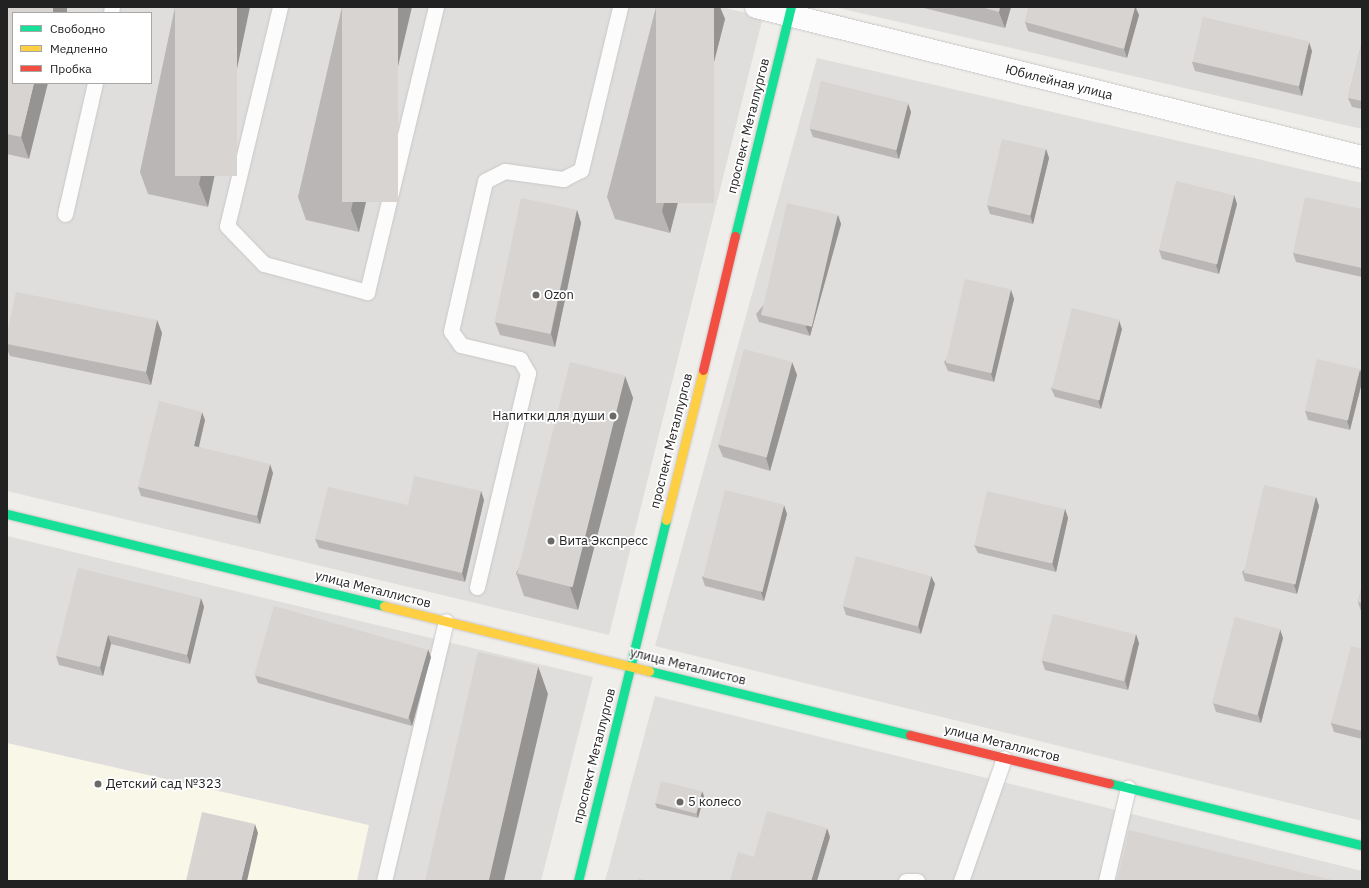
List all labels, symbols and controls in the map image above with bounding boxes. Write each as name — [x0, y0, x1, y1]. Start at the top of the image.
legend — [12, 12, 152, 84]
text: Свободно — [50, 21, 105, 36]
text: Медленно — [50, 41, 108, 56]
street label: проспект Металлургов — [725, 57, 773, 195]
text: Пробка — [50, 61, 92, 76]
street label: Юбилейная улица — [1004, 62, 1114, 104]
place label: Ozon — [544, 287, 574, 303]
marker: Ozon — [531, 290, 541, 300]
street label: проспект Металлургов — [648, 372, 696, 510]
place label: Напитки для души — [492, 408, 605, 424]
marker: Напитки для души — [608, 411, 618, 421]
place label: Вита Экспресс — [559, 533, 648, 549]
marker: Вита Экспресс — [546, 536, 556, 546]
street label: улица Металлистов — [313, 568, 433, 612]
street label: улица Металлистов — [628, 645, 748, 689]
street label: проспект Металлургов — [571, 687, 619, 825]
street label: улица Металлистов — [942, 722, 1062, 766]
place label: Детский сад №323 — [106, 776, 222, 792]
marker: Детский сад №323 — [93, 779, 103, 789]
place label: 5 колесо — [688, 794, 741, 810]
marker: 5 колесо — [675, 797, 685, 807]

